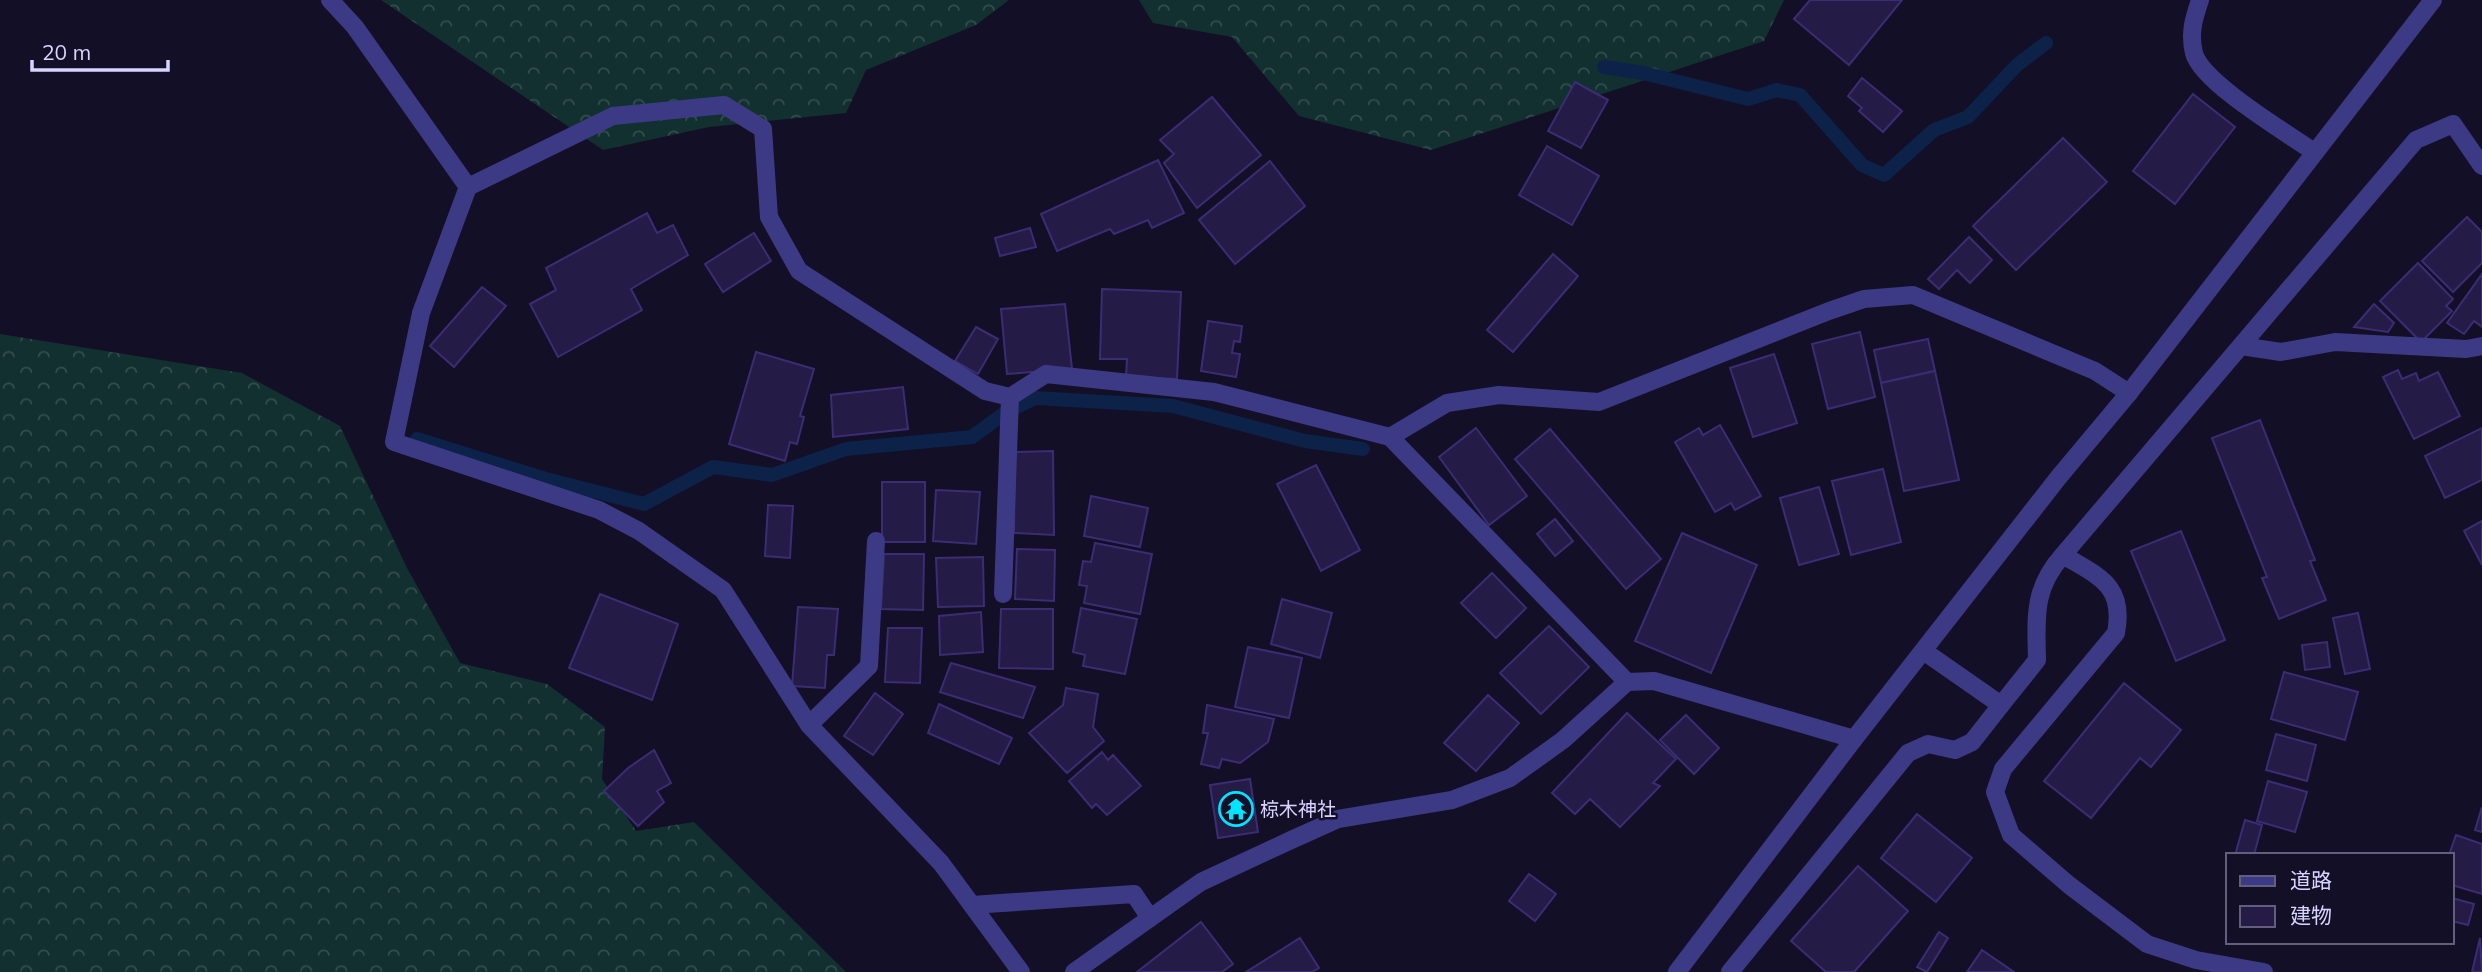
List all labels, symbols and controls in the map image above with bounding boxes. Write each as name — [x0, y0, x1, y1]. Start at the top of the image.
scale bar — [32, 28, 168, 72]
text: 20 m — [42, 39, 91, 65]
temple icon: 椋木神社 — [1217, 790, 1255, 828]
place label: 椋木神社 — [1260, 797, 1336, 821]
legend — [2226, 853, 2454, 944]
text: 道路 — [2290, 867, 2332, 893]
text: 建物 — [2290, 902, 2332, 928]

